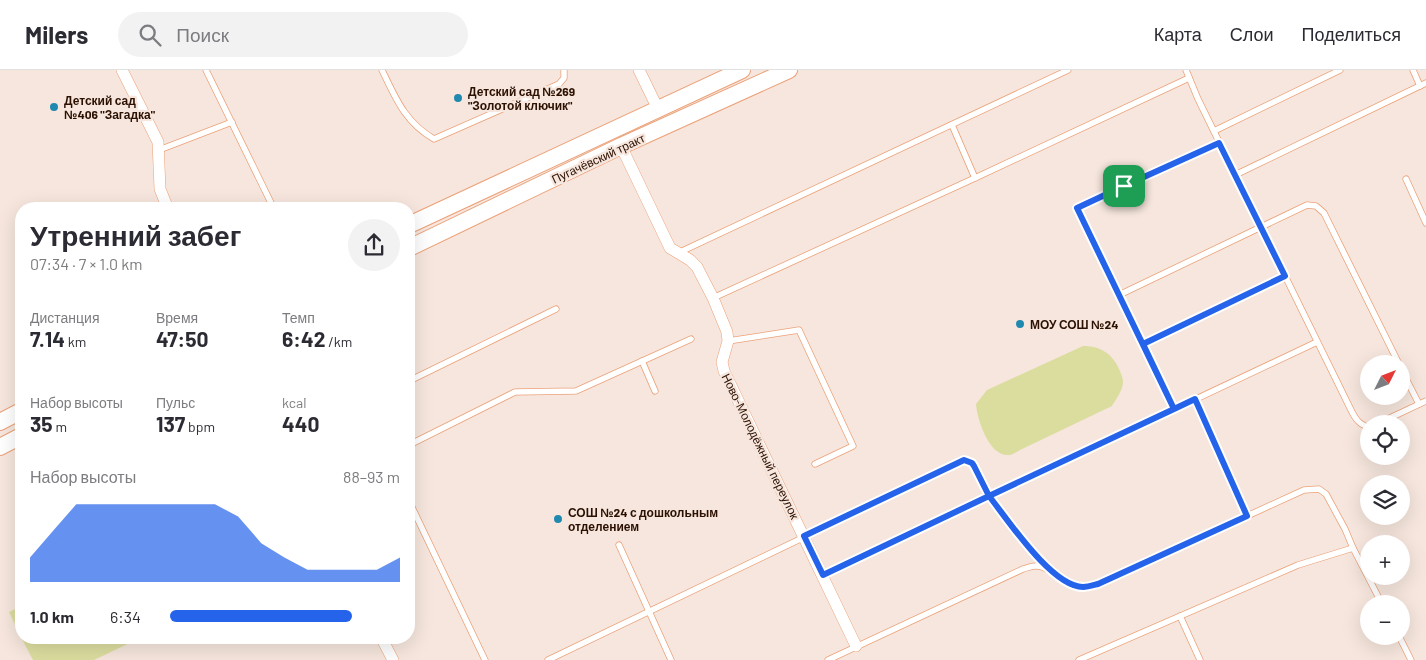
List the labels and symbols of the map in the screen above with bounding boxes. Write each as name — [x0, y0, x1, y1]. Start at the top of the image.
place label: Детский сад №269 "Золотой ключик" — [468, 84, 575, 112]
marker: Детский сад №269 "Золотой ключик" — [452, 92, 464, 104]
place label: Детский сад №406 "Загадка" — [64, 93, 156, 122]
marker: Детский сад №406 "Загадка" — [48, 101, 60, 113]
street label: Пугачёвский тракт — [549, 130, 648, 187]
pin — [1103, 165, 1145, 207]
place label: МОУ СОШ №24 — [1030, 317, 1118, 331]
marker: МОУ СОШ №24 — [1014, 318, 1026, 330]
north arrow — [1360, 355, 1410, 405]
street label: Ново-Молодёжный переулок — [719, 371, 803, 522]
place label: СОШ №24 с дошкольным отделением — [568, 505, 718, 534]
marker: СОШ №24 с дошкольным отделением — [552, 513, 564, 525]

